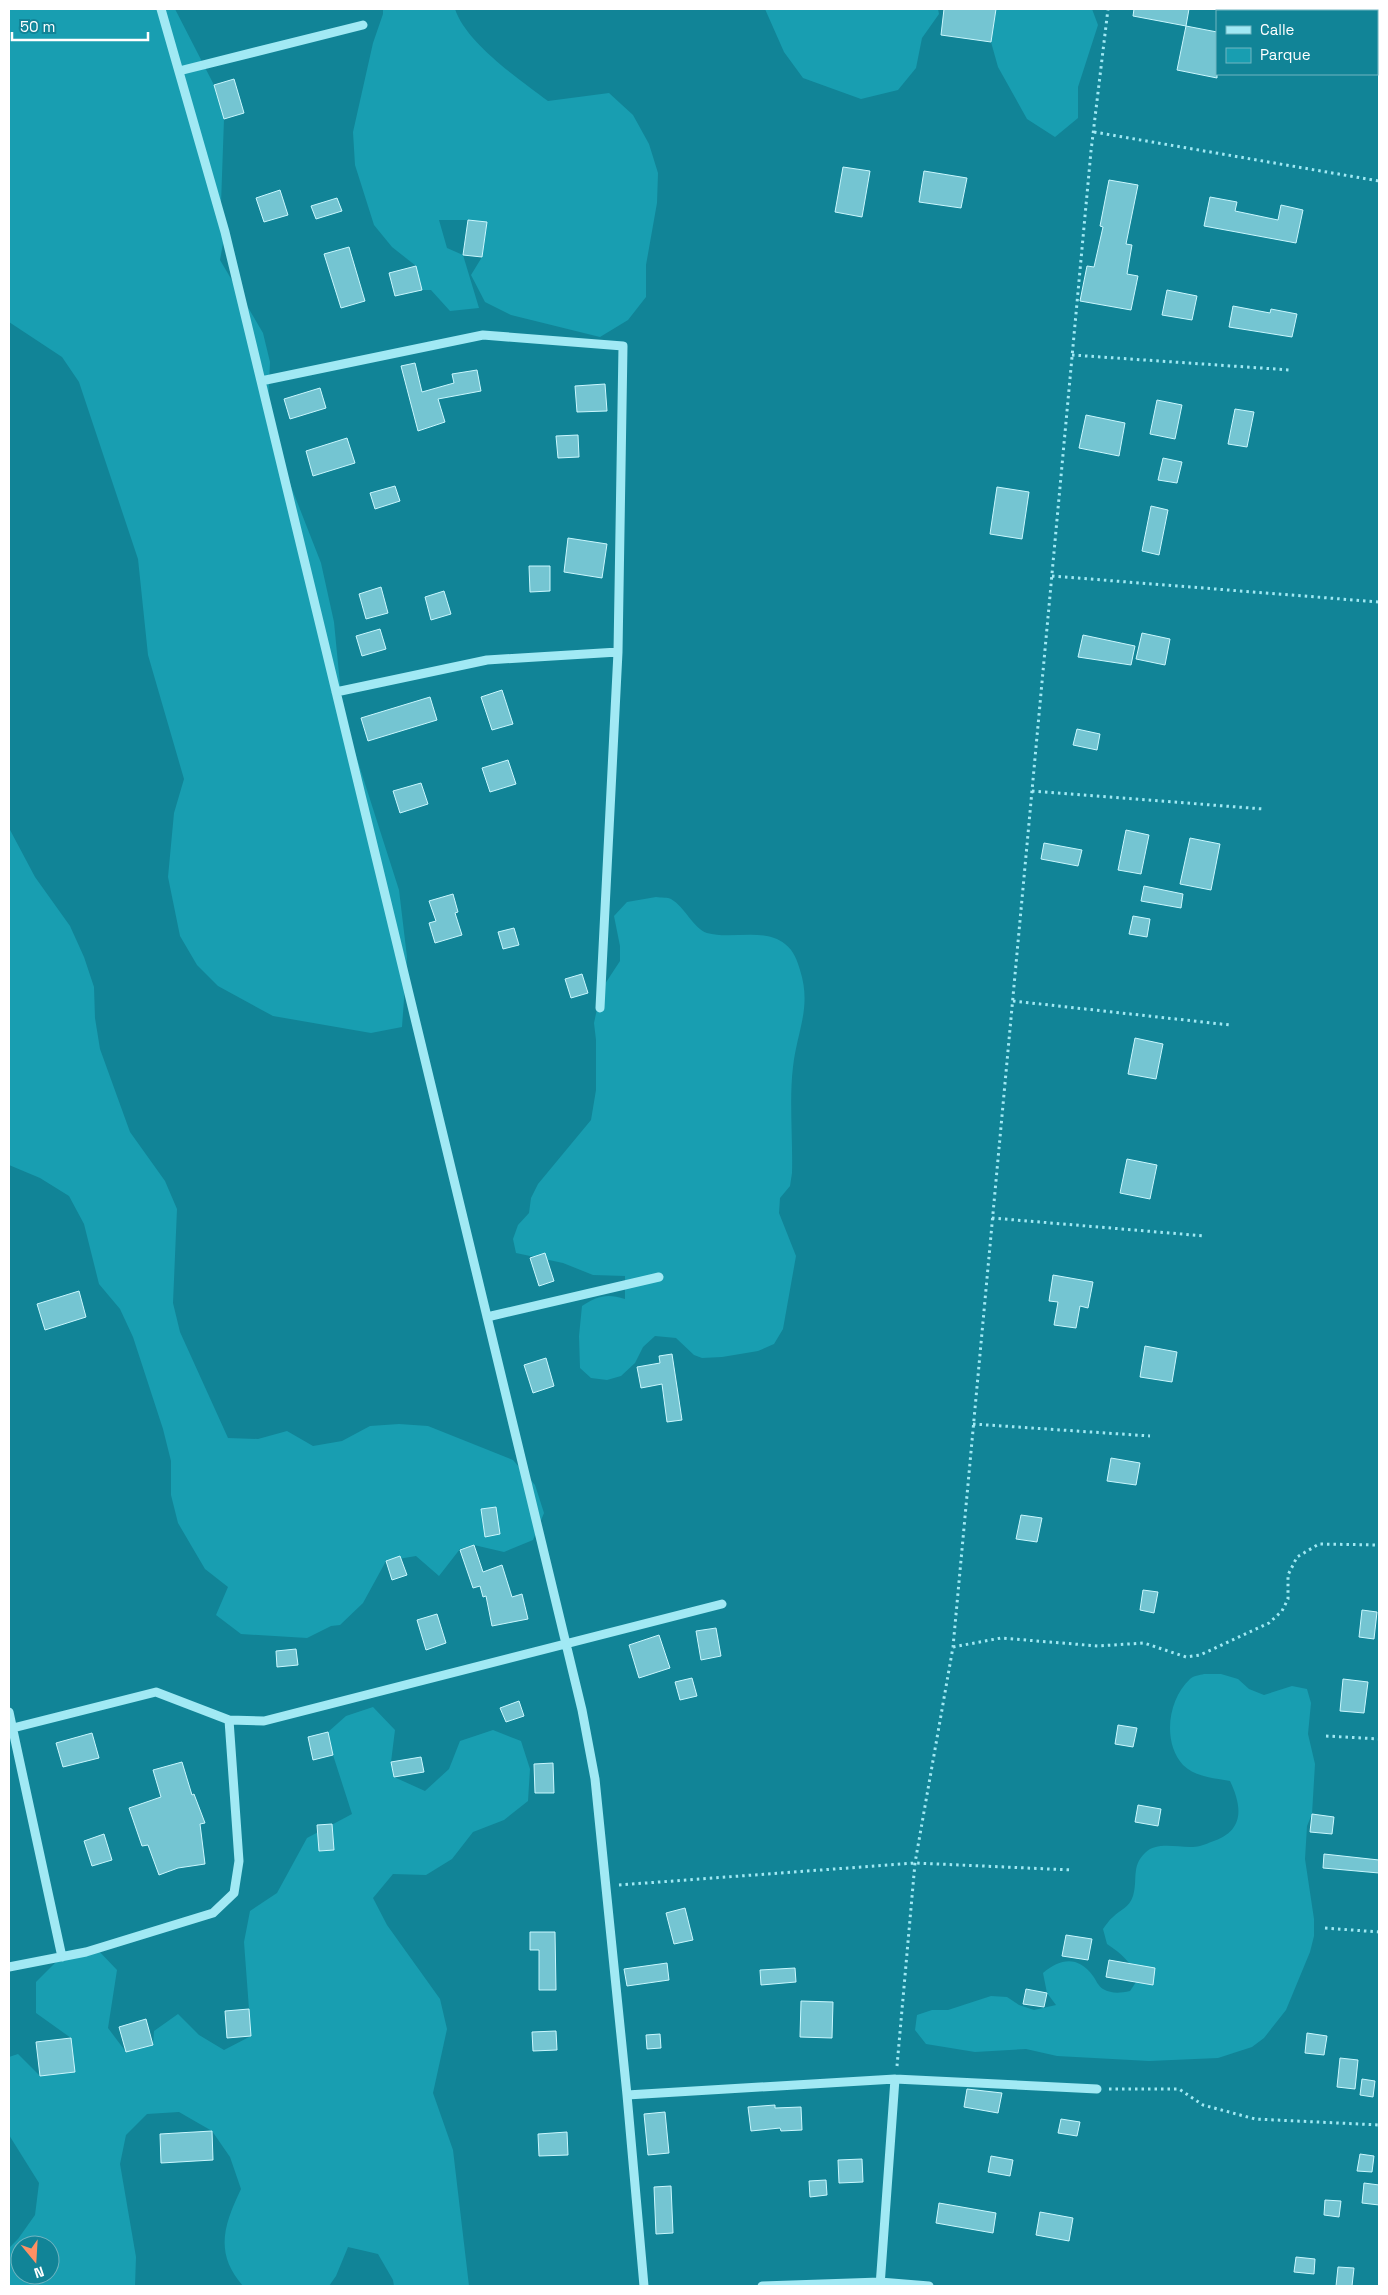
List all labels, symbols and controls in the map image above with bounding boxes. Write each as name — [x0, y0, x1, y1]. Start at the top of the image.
scale bar — [12, 10, 149, 42]
legend — [1216, 10, 1378, 75]
text: 50 m — [20, 17, 55, 36]
text: Calle — [1260, 20, 1295, 39]
text: Parque — [1260, 45, 1311, 64]
north arrow — [10, 2235, 60, 2285]
text: N — [32, 2262, 46, 2282]

